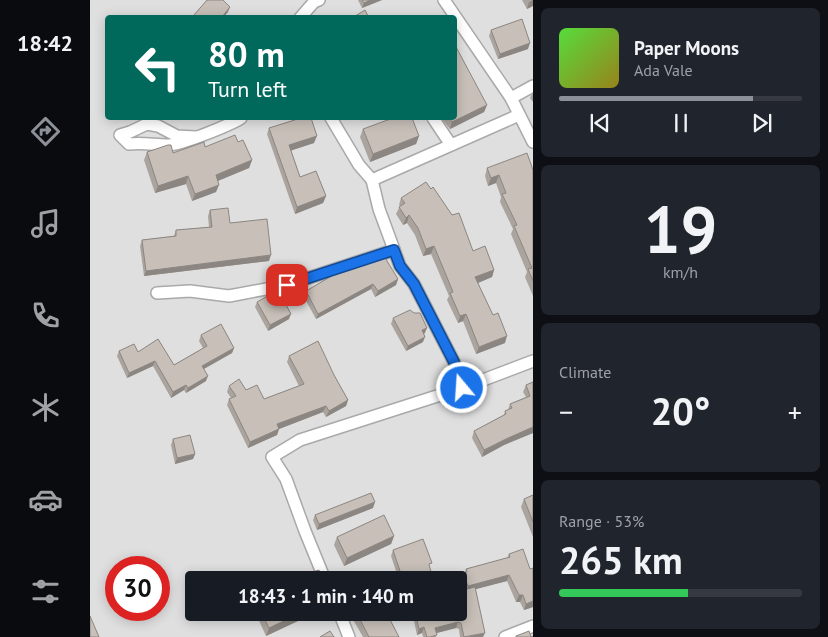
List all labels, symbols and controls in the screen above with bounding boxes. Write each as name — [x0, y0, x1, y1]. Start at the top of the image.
text: 18:42 — [17, 29, 73, 57]
text: 80 m — [208, 31, 285, 77]
icon: left — [125, 35, 190, 100]
text: Paper Moons — [634, 36, 739, 60]
text: Ada Vale — [634, 60, 693, 80]
text: Turn left — [208, 75, 287, 103]
icon: previous — [586, 109, 614, 137]
icon: pause — [667, 109, 695, 137]
icon: next — [748, 109, 776, 137]
icon: directions — [28, 114, 63, 149]
text: 19 — [644, 187, 717, 271]
icon: music — [28, 206, 63, 241]
text: km/h — [663, 262, 698, 282]
pin — [266, 264, 308, 306]
icon: arrive — [273, 271, 301, 299]
icon: phone — [28, 298, 63, 333]
position arrow — [435, 361, 487, 413]
text: Climate — [559, 362, 611, 382]
text: 20° — [651, 386, 710, 435]
icon: climate — [28, 390, 63, 425]
text: − — [559, 393, 573, 430]
text: + — [788, 393, 802, 430]
icon: car — [28, 482, 63, 517]
text: Range · 53% — [559, 511, 644, 531]
text: 265 km — [559, 535, 683, 584]
speed limit sign: 30 — [105, 556, 170, 621]
icon: filters — [28, 574, 63, 609]
text: 18:43 · 1 min · 140 m — [238, 584, 414, 608]

